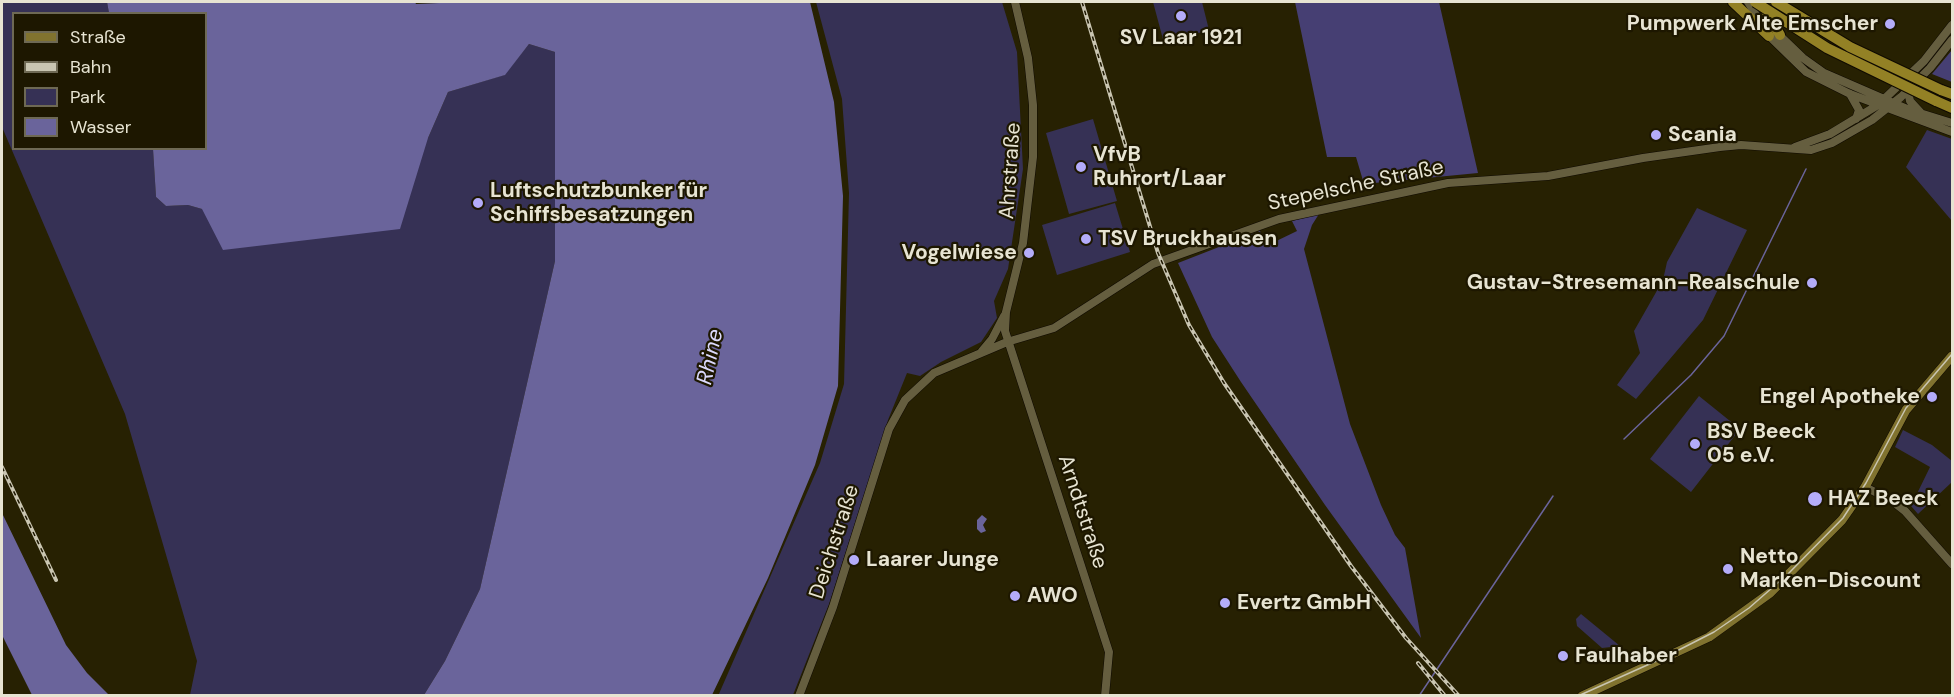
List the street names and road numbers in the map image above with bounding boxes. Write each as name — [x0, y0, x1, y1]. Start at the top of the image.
street label: Ahrstraße — [995, 122, 1027, 220]
street label: Stepelsche Straße — [1266, 155, 1446, 217]
street label: Arndtstraße — [1052, 452, 1112, 572]
street label: Deichstraße — [805, 482, 865, 602]

